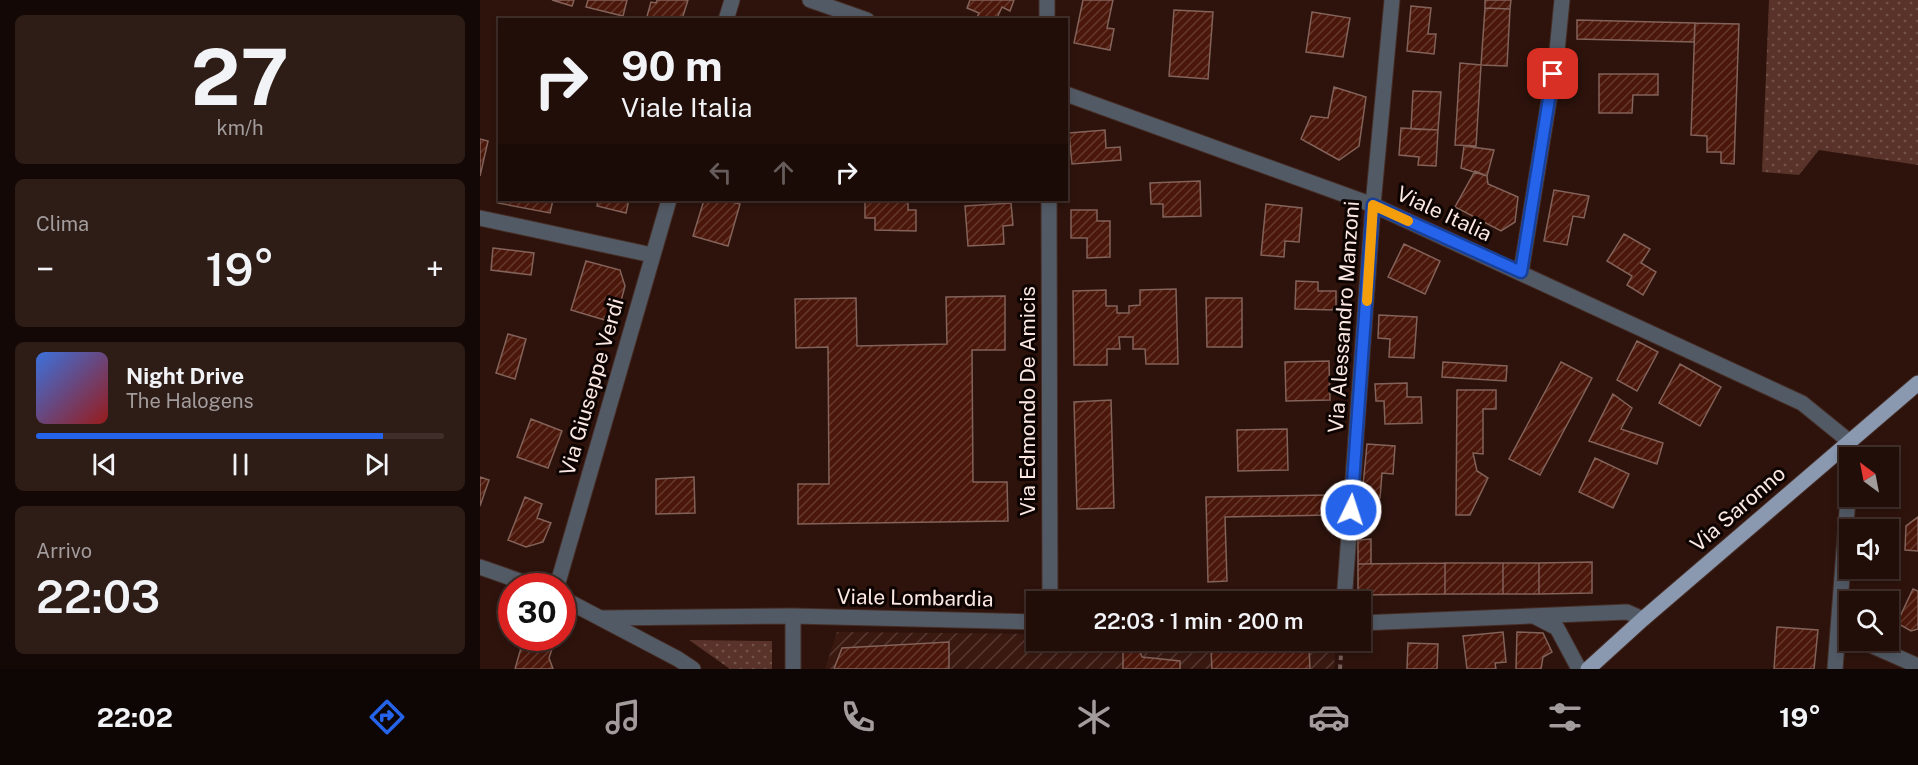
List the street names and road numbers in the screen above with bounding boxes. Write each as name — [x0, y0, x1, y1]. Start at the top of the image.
street label: Viale Italia — [1393, 181, 1496, 246]
street label: Via Alessandro Manzoni — [1323, 200, 1364, 434]
street label: Via Edmondo De Amicis — [1015, 286, 1040, 516]
street label: Via Giuseppe Verdi — [554, 295, 629, 479]
street label: Via Saronno — [1685, 461, 1790, 557]
street label: Viale Lombardia — [836, 584, 994, 611]

